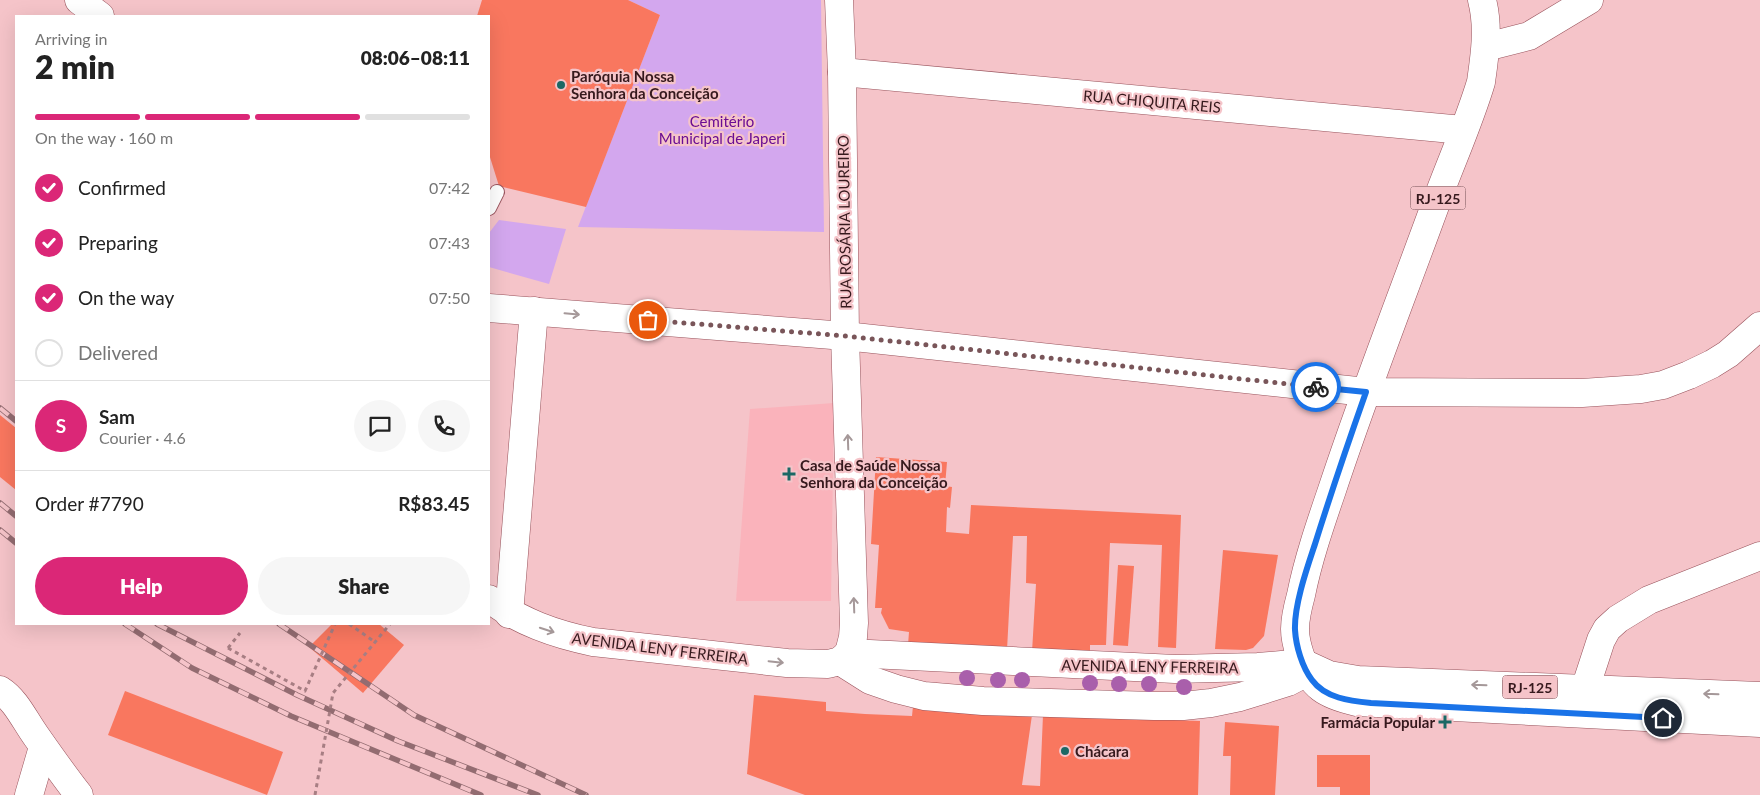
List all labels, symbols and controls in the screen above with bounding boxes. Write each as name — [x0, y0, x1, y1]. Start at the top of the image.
text: Arriving in — [35, 29, 108, 48]
text: 08:06–08:11 — [361, 46, 470, 69]
text: 2 min — [35, 47, 115, 86]
place label: Paróquia Nossa Senhora da Conceição — [571, 67, 719, 102]
marker: Paróquia Nossa Senhora da Conceição — [555, 79, 567, 91]
street label: RUA CHIQUITA REIS — [1082, 86, 1222, 116]
park label: Cemitério Municipal de Japeri — [659, 112, 785, 147]
text: On the way · 160 m — [35, 128, 173, 147]
street label: RUA ROSÁRIA LOUREIRO — [833, 135, 855, 309]
icon: check — [35, 174, 63, 202]
text: Confirmed — [78, 176, 166, 199]
text: 07:42 — [429, 178, 470, 197]
road number: RJ-125 — [1410, 187, 1466, 210]
icon: check — [35, 229, 63, 257]
text: Preparing — [78, 231, 158, 254]
text: 07:43 — [429, 233, 470, 252]
icon: check — [35, 284, 63, 312]
text: On the way — [78, 286, 174, 309]
text: 07:50 — [429, 288, 470, 307]
pin — [627, 299, 669, 341]
icon: bag — [634, 306, 662, 334]
one-way arrow — [564, 309, 580, 319]
text: Delivered — [78, 341, 158, 364]
courier — [1291, 362, 1341, 412]
icon: bike — [1302, 373, 1330, 401]
button: chat — [354, 400, 406, 452]
button: phone — [418, 400, 470, 452]
text: Sam — [99, 405, 135, 428]
text: S — [56, 414, 66, 437]
text: Courier · 4.6 — [99, 428, 186, 447]
one-way arrow — [844, 435, 853, 451]
place label: Casa de Saúde Nossa Senhora da Conceição — [800, 456, 948, 491]
marker: Casa de Saúde Nossa Senhora da Conceição — [782, 467, 796, 481]
text: Order #7790 — [35, 492, 144, 515]
text: R$83.45 — [398, 492, 470, 515]
button: Help — [35, 557, 248, 615]
button: Share — [258, 557, 470, 615]
one-way arrow — [849, 597, 858, 613]
one-way arrow — [539, 626, 554, 635]
street label: AVENIDA LENY FERREIRA — [571, 628, 750, 668]
street label: AVENIDA LENY FERREIRA — [1061, 655, 1240, 677]
one-way arrow — [768, 657, 784, 667]
road number: RJ-125 — [1502, 676, 1558, 699]
one-way arrow — [1471, 680, 1488, 690]
one-way arrow — [1704, 690, 1720, 699]
pin — [1642, 697, 1684, 739]
icon: home — [1649, 704, 1677, 732]
place label: Farmácia Popular — [1320, 713, 1435, 731]
marker: Farmácia Popular — [1439, 716, 1451, 728]
place label: Chácara — [1075, 742, 1129, 760]
marker: Chácara — [1059, 745, 1071, 757]

